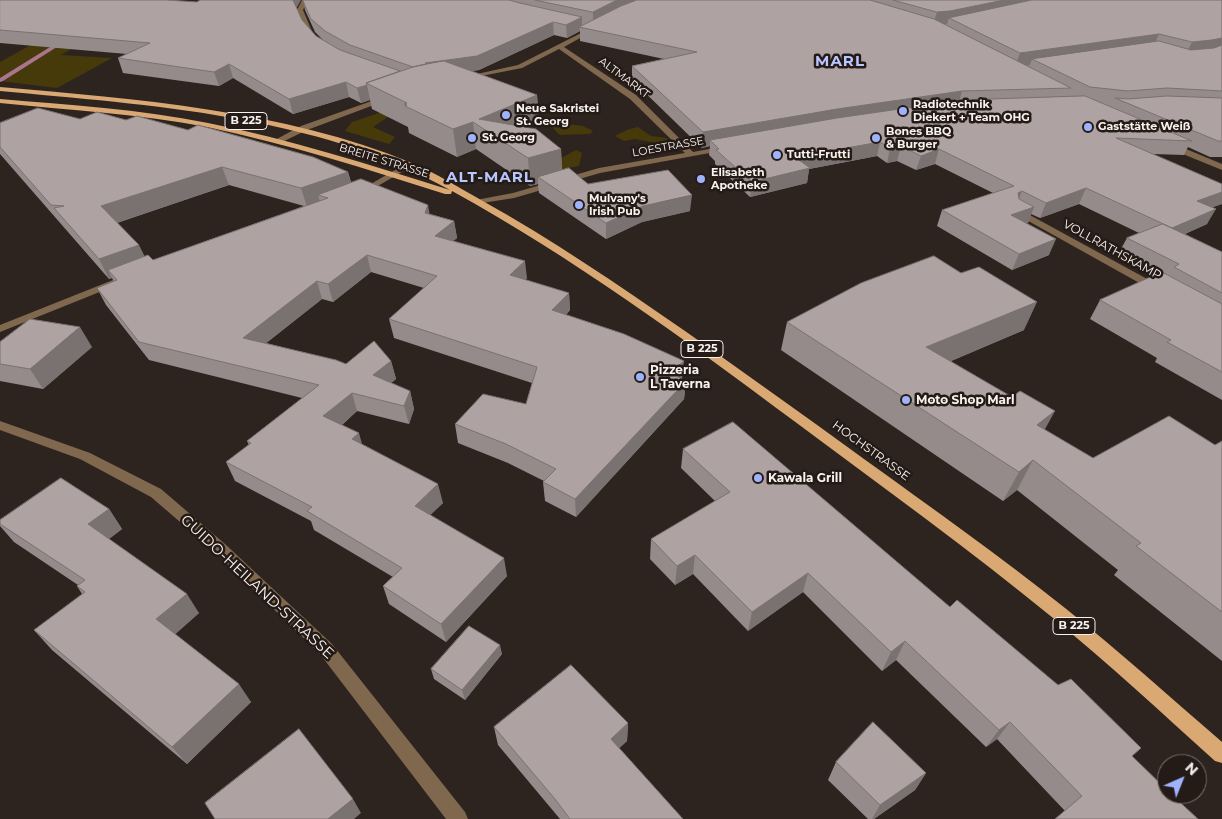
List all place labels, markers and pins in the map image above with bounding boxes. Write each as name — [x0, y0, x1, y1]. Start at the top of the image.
place label: Radiotechnik Diekert + Team OHG — [913, 98, 1030, 124]
place label: Neue Sakristei St. Georg — [516, 102, 599, 128]
marker: Radiotechnik Diekert + Team OHG — [897, 105, 909, 117]
marker: Neue Sakristei St. Georg — [500, 109, 512, 121]
place label: Gaststätte Weiß — [1098, 120, 1190, 134]
marker: Gaststätte Weiß — [1082, 121, 1094, 133]
place label: Bones BBQ & Burger — [886, 125, 951, 151]
place label: St. Georg — [482, 131, 535, 145]
marker: St. Georg — [466, 132, 478, 144]
marker: Bones BBQ & Burger — [870, 132, 882, 144]
place label: Tutti-Frutti — [787, 148, 850, 162]
marker: Tutti-Frutti — [771, 149, 783, 161]
place label: Elisabeth Apotheke — [711, 166, 767, 192]
marker: Elisabeth Apotheke — [695, 173, 707, 185]
place label: Mulvany's Irish Pub — [589, 192, 646, 218]
marker: Mulvany's Irish Pub — [573, 199, 585, 211]
place label: Pizzeria L Taverna — [650, 363, 710, 391]
marker: Pizzeria L Taverna — [634, 371, 646, 383]
place label: Moto Shop Marl — [916, 393, 1015, 407]
marker: Moto Shop Marl — [900, 394, 912, 406]
place label: Kawala Grill — [768, 471, 842, 485]
marker: Kawala Grill — [752, 472, 764, 484]

